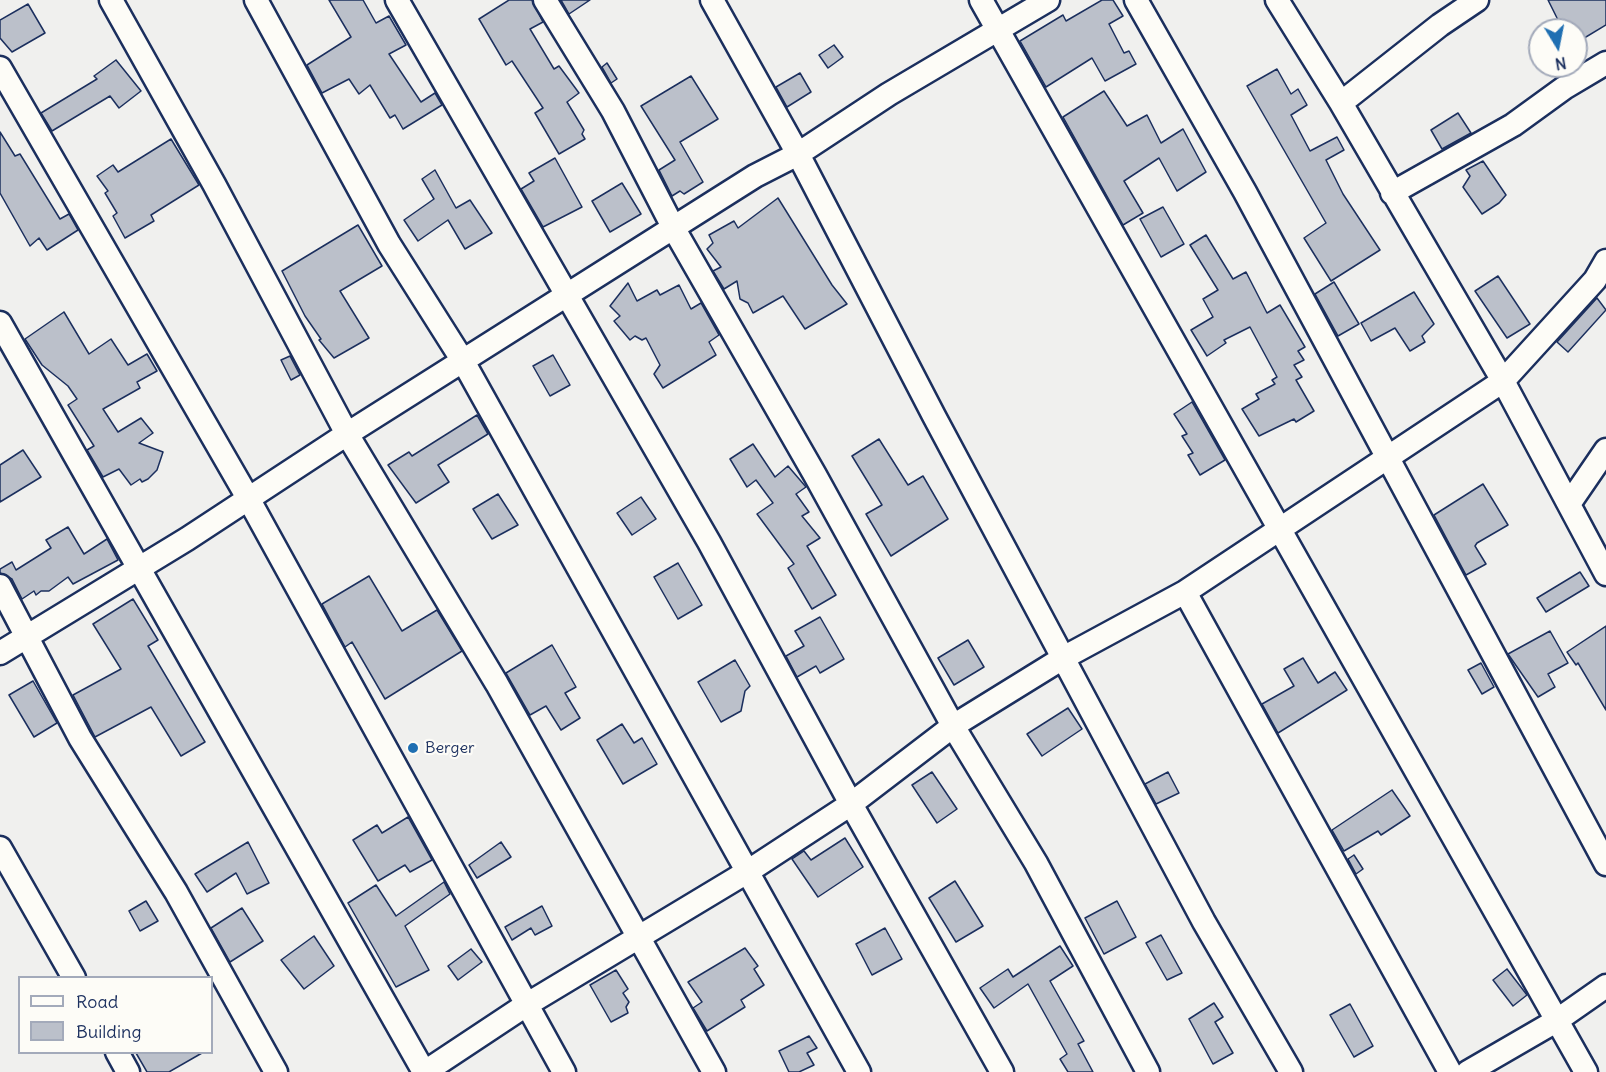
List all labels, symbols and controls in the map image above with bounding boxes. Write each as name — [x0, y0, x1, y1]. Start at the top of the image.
north arrow — [1528, 18, 1588, 78]
text: N — [1554, 53, 1568, 75]
place label: Berger — [425, 738, 475, 758]
marker: Berger — [406, 741, 420, 755]
legend — [18, 976, 213, 1054]
text: Road — [76, 990, 118, 1013]
text: Building — [76, 1020, 141, 1043]

